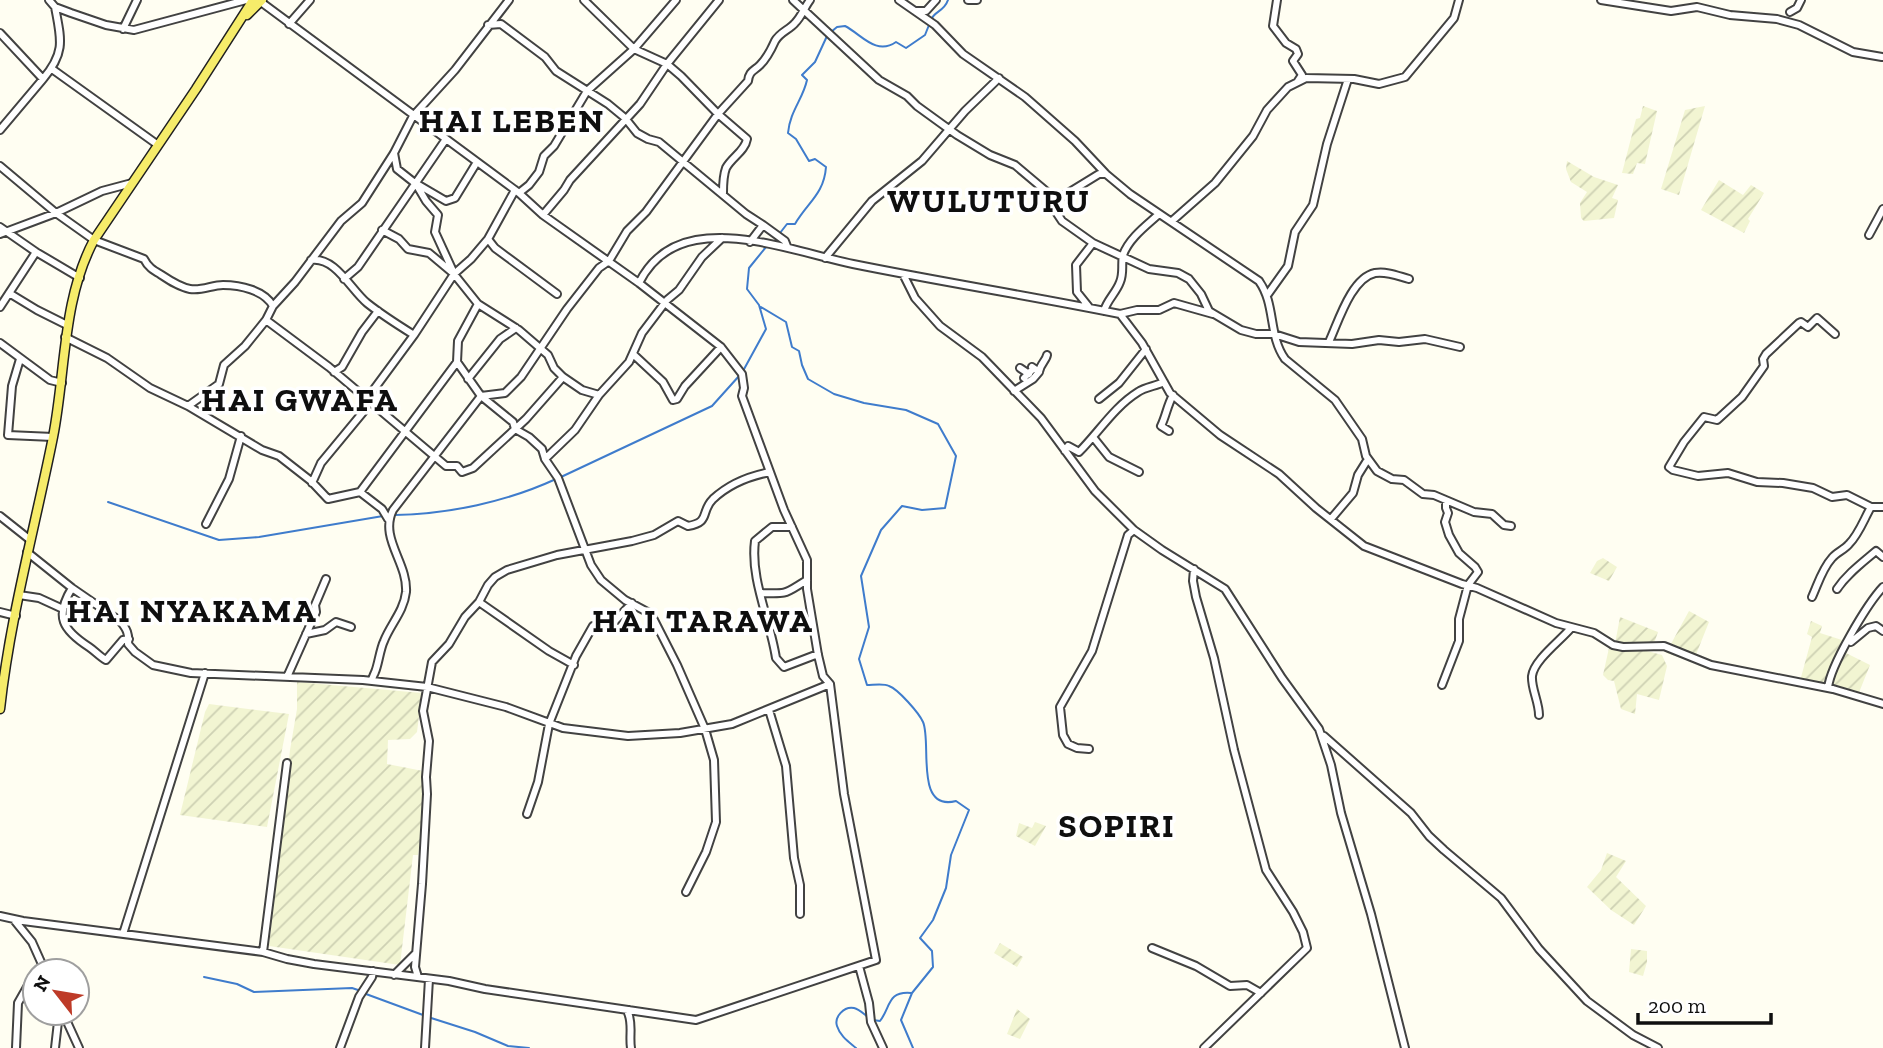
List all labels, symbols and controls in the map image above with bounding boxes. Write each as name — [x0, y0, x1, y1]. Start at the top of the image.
district label: HAI LEBEN — [419, 101, 605, 140]
district label: WULUTURU — [887, 181, 1091, 220]
district label: HAI GWAFA — [201, 380, 399, 419]
district label: HAI NYAKAMA — [66, 591, 318, 630]
district label: HAI TARAWA — [592, 601, 814, 640]
district label: SOPIRI — [1058, 806, 1176, 845]
north arrow — [21, 957, 91, 1027]
text: N — [28, 971, 55, 996]
scale bar — [1638, 982, 1771, 1026]
text: 200 m — [1648, 993, 1706, 1018]

